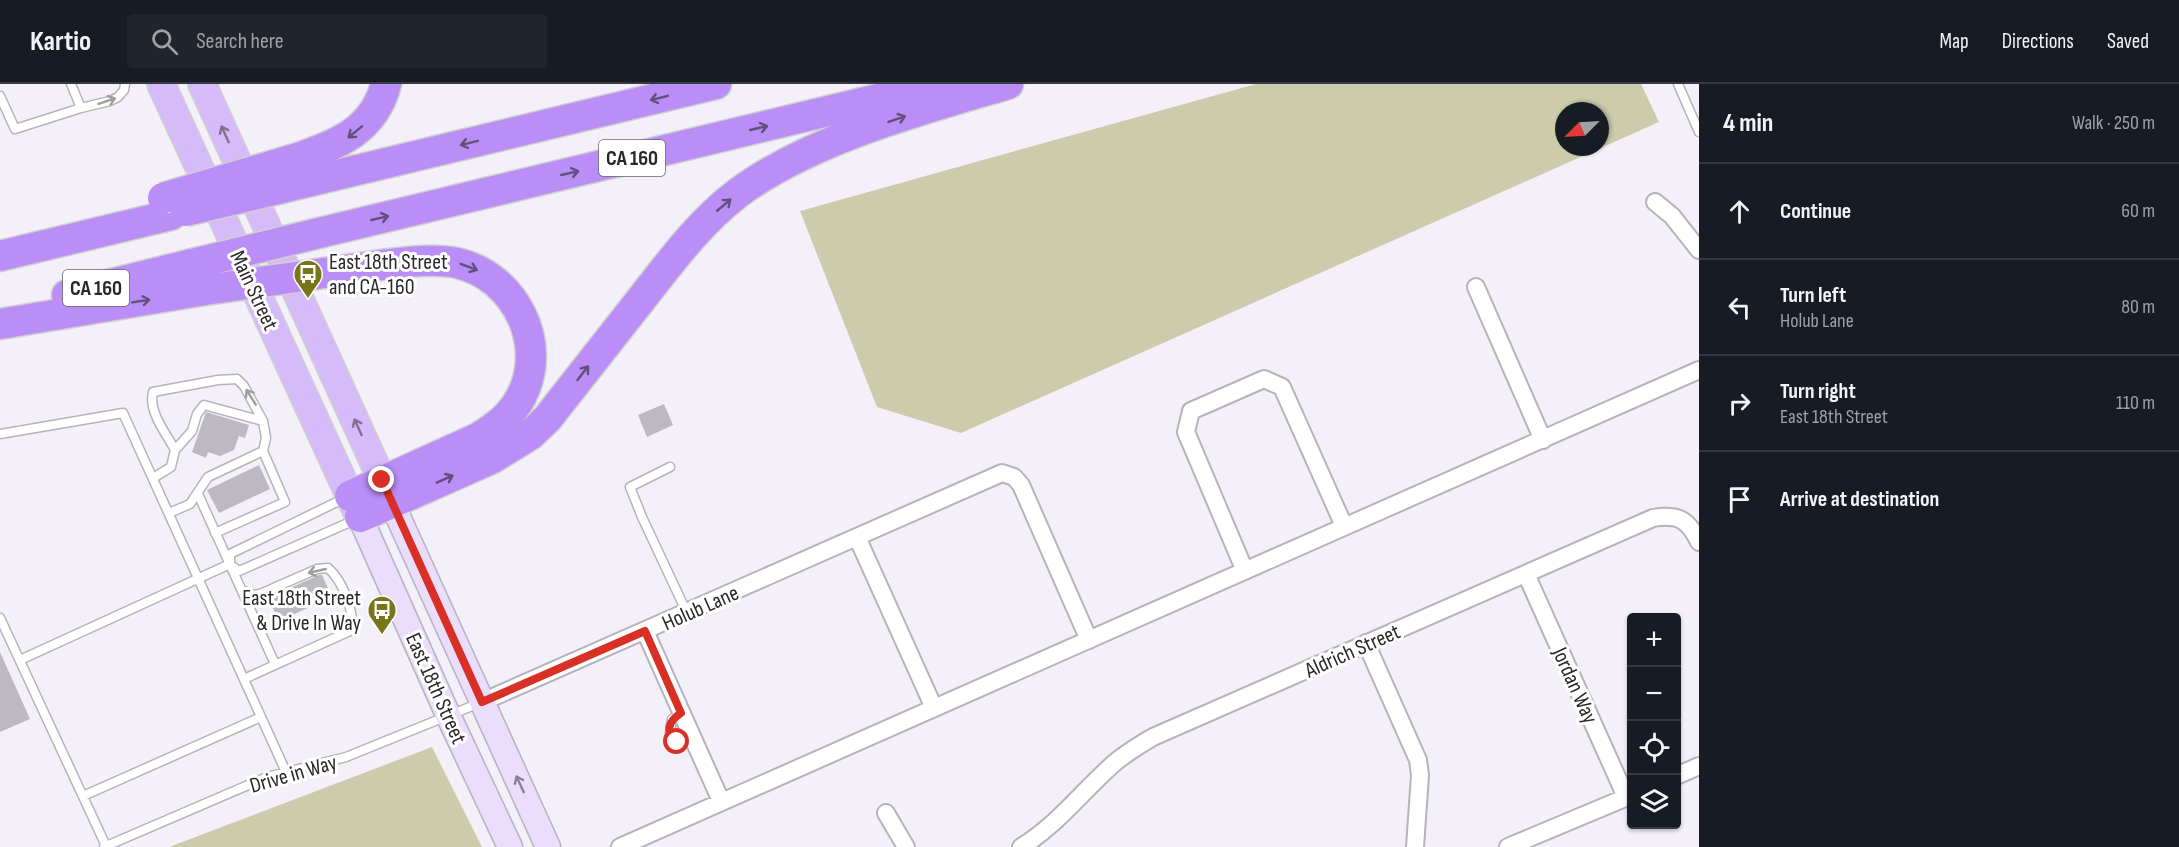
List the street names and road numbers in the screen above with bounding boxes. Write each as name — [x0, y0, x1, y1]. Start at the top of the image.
road number: CA 160 — [599, 140, 665, 176]
street label: Main Street — [223, 246, 284, 335]
road number: CA 160 — [63, 270, 129, 306]
street label: Holub Lane — [658, 580, 743, 637]
street label: Aldrich Street — [1300, 618, 1405, 685]
street label: East 18th Street — [399, 629, 472, 749]
street label: Jordan Way — [1545, 642, 1604, 728]
street label: Drive in Way — [247, 749, 341, 800]

